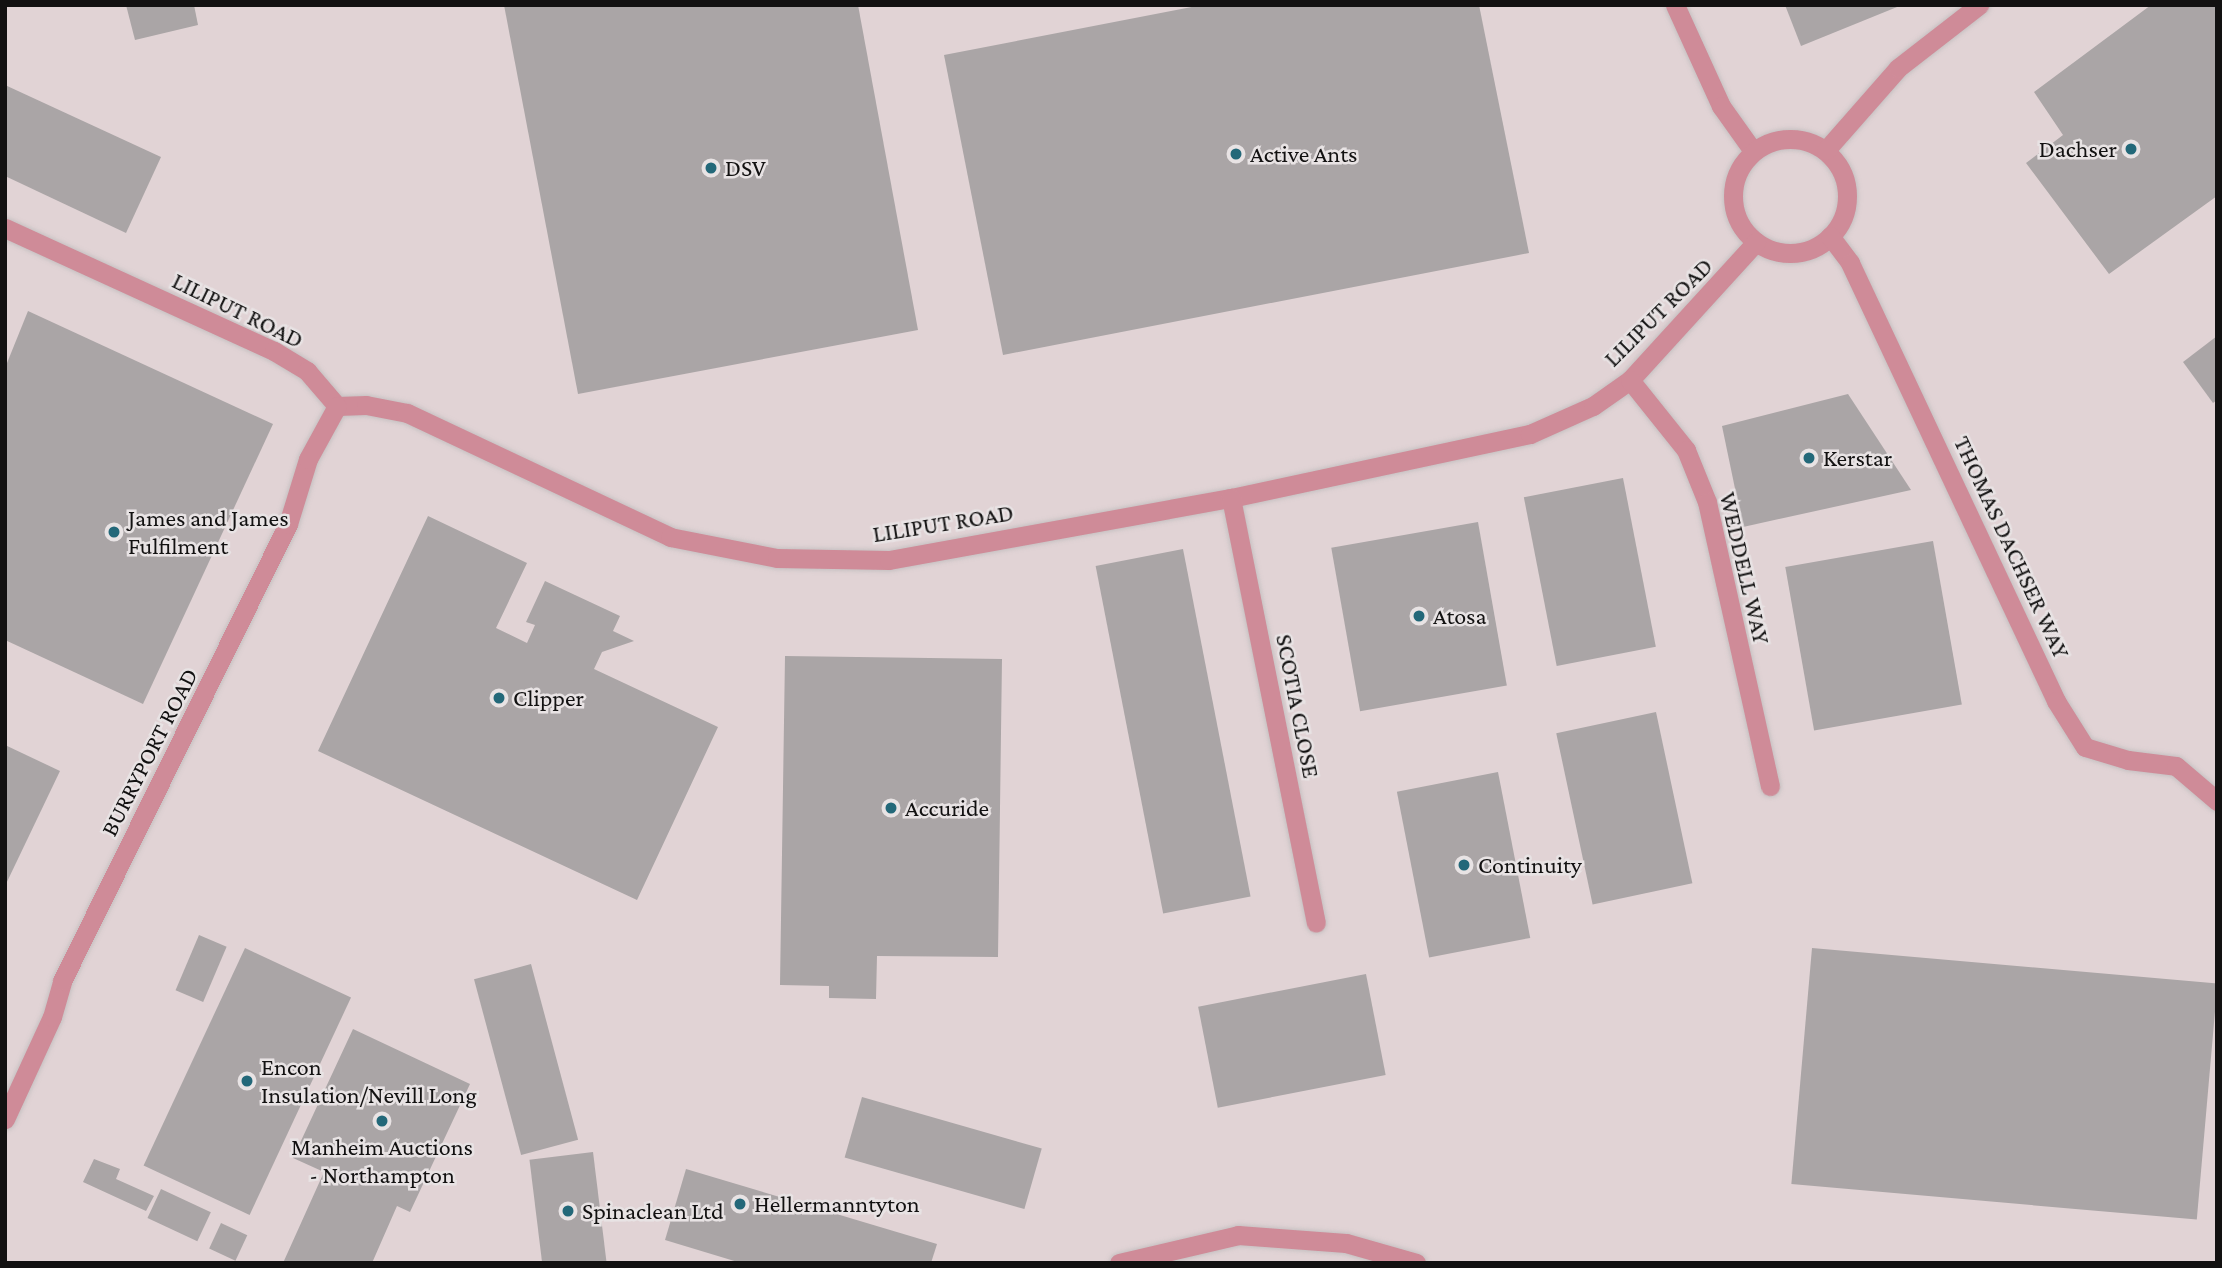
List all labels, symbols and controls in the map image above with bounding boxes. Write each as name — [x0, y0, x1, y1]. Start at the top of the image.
place label: Dachser — [2039, 135, 2117, 163]
place label: Active Ants — [1250, 140, 1357, 168]
marker: Dachser — [2123, 141, 2139, 157]
marker: Active Ants — [1228, 146, 1244, 162]
place label: DSV — [725, 154, 766, 182]
marker: DSV — [703, 160, 719, 176]
street label: LILIPUT ROAD — [1598, 252, 1718, 372]
street label: LILIPUT ROAD — [168, 266, 308, 354]
street label: THOMAS DACHSER WAY — [1948, 431, 2076, 663]
place label: Kerstar — [1823, 444, 1892, 472]
marker: Kerstar — [1801, 450, 1817, 466]
street label: WEDDELL WAY — [1714, 489, 1776, 647]
street label: LILIPUT ROAD — [870, 498, 1016, 548]
place label: James and James Fulfilment — [128, 504, 289, 560]
marker: James and James Fulfilment — [106, 524, 122, 540]
place label: Atosa — [1433, 602, 1487, 630]
marker: Atosa — [1411, 608, 1427, 624]
street label: SCOTIA CLOSE — [1270, 632, 1326, 780]
street label: BURRYPORT ROAD — [94, 663, 204, 841]
place label: Clipper — [513, 684, 584, 712]
marker: Clipper — [491, 690, 507, 706]
place label: Accuride — [905, 794, 989, 822]
marker: Accuride — [883, 800, 899, 816]
place label: Continuity — [1478, 851, 1582, 879]
marker: Continuity — [1456, 857, 1472, 873]
place label: Encon Insulation/Nevill Long — [261, 1053, 477, 1109]
marker: Encon Insulation/Nevill Long — [239, 1073, 255, 1089]
marker: Manheim Auctions - Northampton — [374, 1113, 390, 1129]
place label: Manheim Auctions - Northampton — [291, 1133, 473, 1189]
place label: Hellermanntyton — [754, 1190, 920, 1218]
marker: Hellermanntyton — [732, 1196, 748, 1212]
place label: Spinaclean Ltd — [582, 1197, 724, 1225]
marker: Spinaclean Ltd — [560, 1203, 576, 1219]

